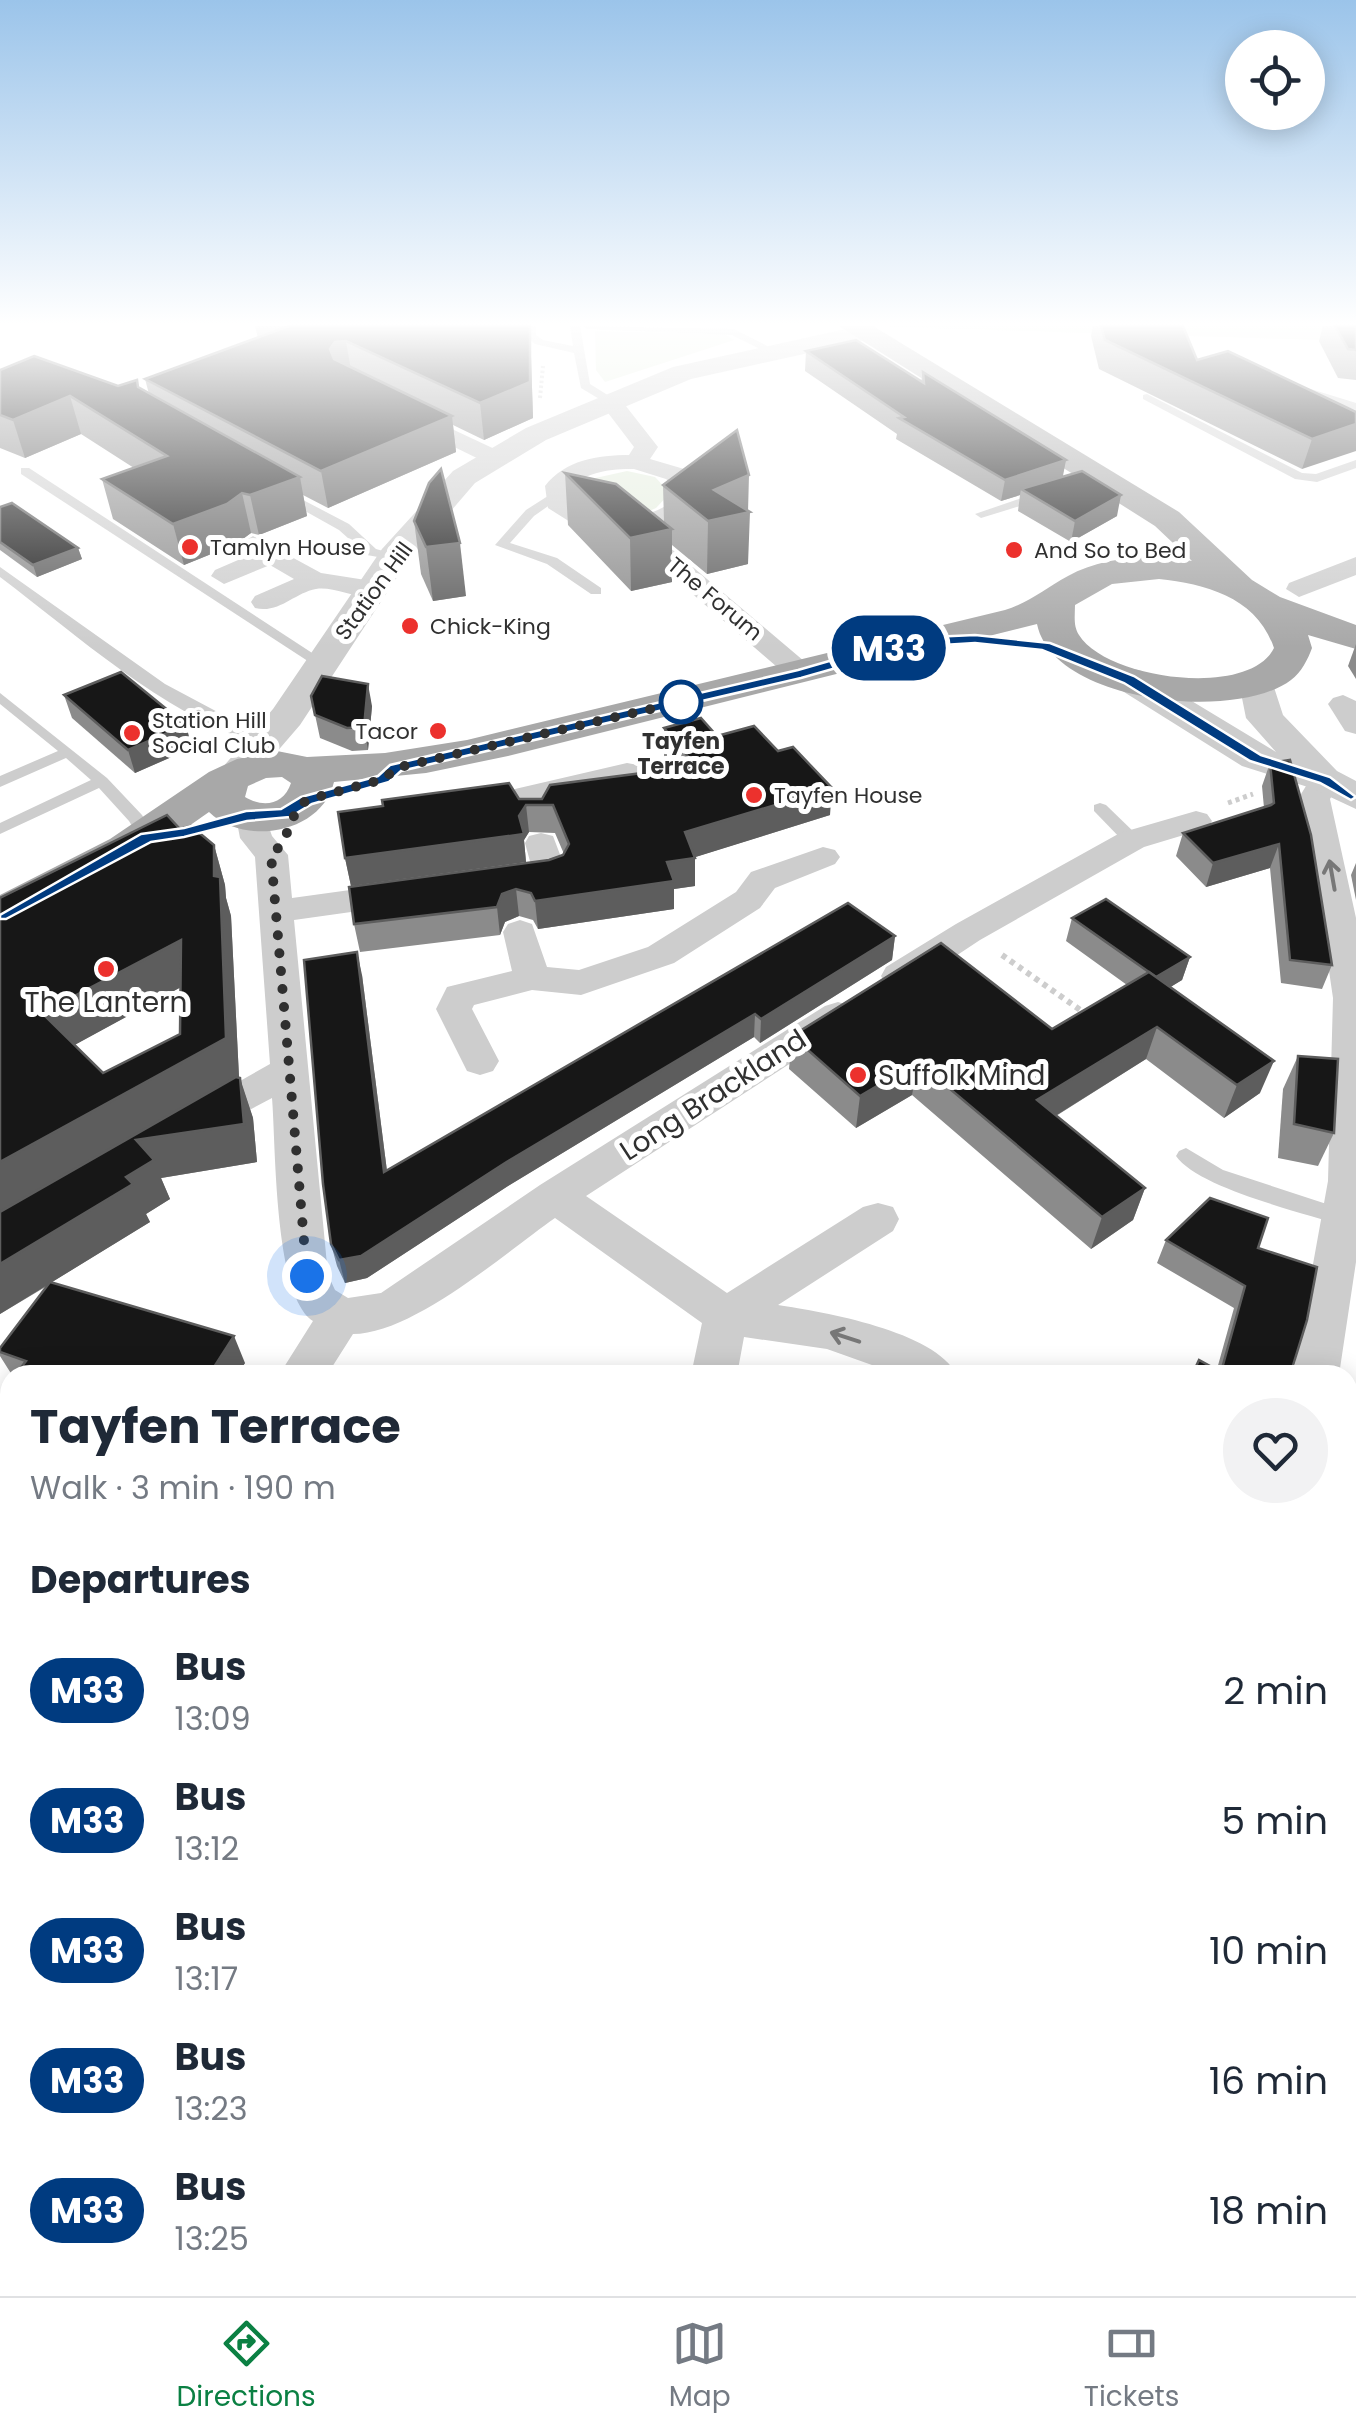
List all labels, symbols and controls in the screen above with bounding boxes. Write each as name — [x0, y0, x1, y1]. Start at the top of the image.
map controls — [1225, 30, 1325, 130]
button: locate — [1225, 30, 1325, 130]
place label: Tamlyn House — [210, 532, 366, 563]
street label: Station Hill — [328, 535, 420, 647]
place label: And So to Bed — [1034, 535, 1186, 566]
marker: Tamlyn House — [179, 536, 201, 558]
marker: And So to Bed — [1003, 539, 1025, 561]
street label: The Forum — [661, 550, 769, 648]
place label: Chick-King — [430, 611, 551, 642]
marker: Chick-King — [399, 615, 421, 637]
line badge: M33 — [832, 616, 946, 680]
text: M33 — [852, 624, 926, 673]
marker: Tayfen Terrace — [660, 681, 702, 723]
place label: Station Hill Social Club — [152, 705, 275, 761]
place label: Tacor — [356, 716, 418, 747]
marker: Tacor — [427, 720, 449, 742]
marker: Station Hill Social Club — [121, 722, 143, 744]
place label: Tayfen Terrace — [637, 726, 725, 782]
place label: Tayfen House — [774, 780, 923, 811]
marker: Tayfen House — [743, 784, 765, 806]
one-way arrow — [1322, 859, 1341, 892]
marker: The Lantern — [95, 958, 117, 980]
place label: The Lantern — [25, 983, 187, 1022]
street label: Long Brackland — [612, 1020, 814, 1170]
place label: Suffolk Mind — [878, 1056, 1045, 1095]
marker: Suffolk Mind — [847, 1064, 869, 1086]
your location — [282, 1251, 332, 1301]
one-way arrow — [830, 1327, 861, 1345]
text: Tayfen Terrace — [30, 1393, 401, 1460]
button: heart — [1223, 1398, 1328, 1503]
text: Walk · 3 min · 190 m — [30, 1465, 336, 1510]
text: Departures — [30, 1553, 251, 1606]
text: Bus — [174, 1640, 246, 1693]
text: 2 min — [1223, 1664, 1328, 1717]
text: M33 — [50, 1666, 124, 1715]
text: 13:09 — [174, 1696, 251, 1741]
text: Bus — [174, 1770, 246, 1823]
text: 5 min — [1221, 1794, 1328, 1847]
text: M33 — [50, 1796, 124, 1845]
text: 13:12 — [174, 1826, 239, 1871]
text: Bus — [174, 1900, 246, 1953]
text: 10 min — [1209, 1924, 1328, 1977]
text: M33 — [50, 1926, 124, 1975]
text: 13:17 — [174, 1956, 238, 2001]
text: Bus — [174, 2030, 246, 2083]
text: 16 min — [1209, 2054, 1328, 2107]
text: M33 — [50, 2056, 124, 2105]
text: 13:23 — [174, 2086, 248, 2131]
text: Bus — [174, 2160, 246, 2213]
text: 18 min — [1209, 2184, 1328, 2237]
text: M33 — [50, 2186, 124, 2235]
text: 13:25 — [174, 2216, 249, 2261]
tab: Directions — [177, 2316, 316, 2418]
tab: Map — [669, 2316, 731, 2418]
tab: Tickets — [1084, 2316, 1179, 2418]

